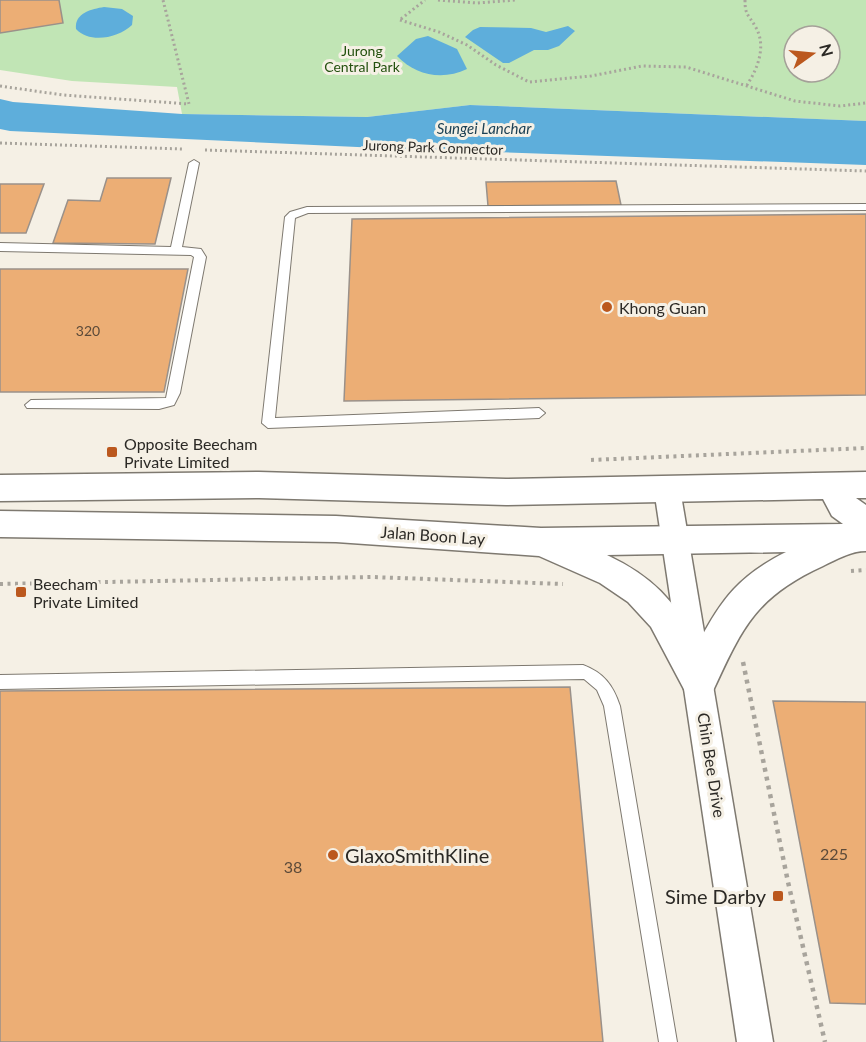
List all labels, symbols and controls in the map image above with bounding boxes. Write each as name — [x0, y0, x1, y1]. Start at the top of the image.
north arrow — [782, 24, 842, 84]
park label: Jurong Central Park — [324, 42, 401, 75]
text: N — [816, 42, 838, 58]
water label: Sungei Lanchar — [437, 119, 532, 137]
street label: Jurong Park Connector — [362, 136, 504, 158]
place label: Khong Guan — [619, 298, 706, 317]
marker: Khong Guan — [600, 300, 614, 314]
house number: 320 — [76, 322, 100, 339]
place label: Opposite Beecham Private Limited — [124, 434, 257, 471]
marker: Opposite Beecham Private Limited — [105, 445, 119, 459]
street label: Jalan Boon Lay — [380, 522, 487, 548]
place label: Beecham Private Limited — [33, 574, 138, 611]
marker: Beecham Private Limited — [14, 585, 28, 599]
street label: Chin Bee Drive — [694, 711, 730, 819]
place label: GlaxoSmithKline — [345, 843, 489, 867]
house number: 225 — [820, 844, 848, 863]
marker: GlaxoSmithKline — [326, 848, 340, 862]
house number: 38 — [284, 857, 302, 876]
place label: Sime Darby — [665, 884, 767, 908]
marker: Sime Darby — [771, 889, 785, 903]

